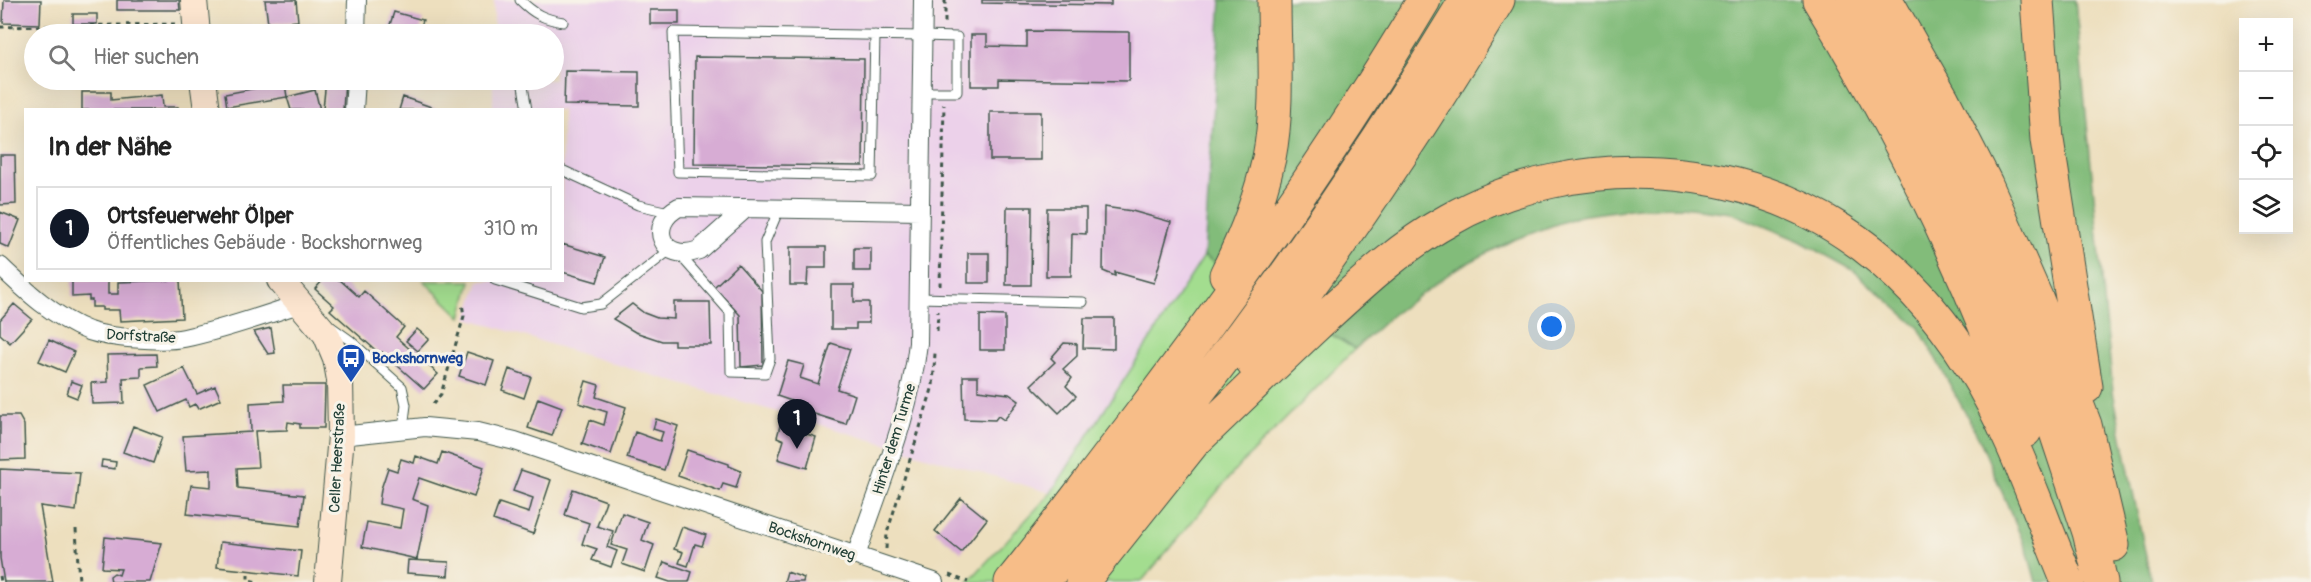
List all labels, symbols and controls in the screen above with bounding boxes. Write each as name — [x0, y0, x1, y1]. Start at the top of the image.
map controls — [2239, 18, 2293, 234]
button: + — [2239, 18, 2293, 72]
search box — [24, 24, 564, 90]
icon: search — [45, 41, 78, 74]
text: Hier suchen — [93, 43, 199, 71]
button: − — [2239, 72, 2293, 126]
button: locate — [2239, 126, 2293, 180]
text: In der Nähe — [48, 131, 171, 163]
button: layers — [2239, 180, 2293, 234]
text: Ortsfeuerwehr Ölper — [107, 202, 294, 230]
text: 1 — [66, 216, 73, 241]
text: 310 m — [483, 216, 538, 241]
text: Öffentliches Gebäude · Bockshornweg — [107, 230, 422, 255]
your location — [1537, 312, 1566, 341]
street label: Dorfstraße — [106, 325, 177, 348]
bus stop icon: Bockshornweg — [335, 342, 367, 384]
place label: Bockshornweg — [372, 349, 464, 368]
street label: Hinter dem Turme — [869, 381, 921, 497]
pin: 1 — [778, 400, 816, 449]
street label: Celler Heerstraße — [325, 402, 350, 513]
street label: Bockshornweg — [766, 518, 858, 565]

